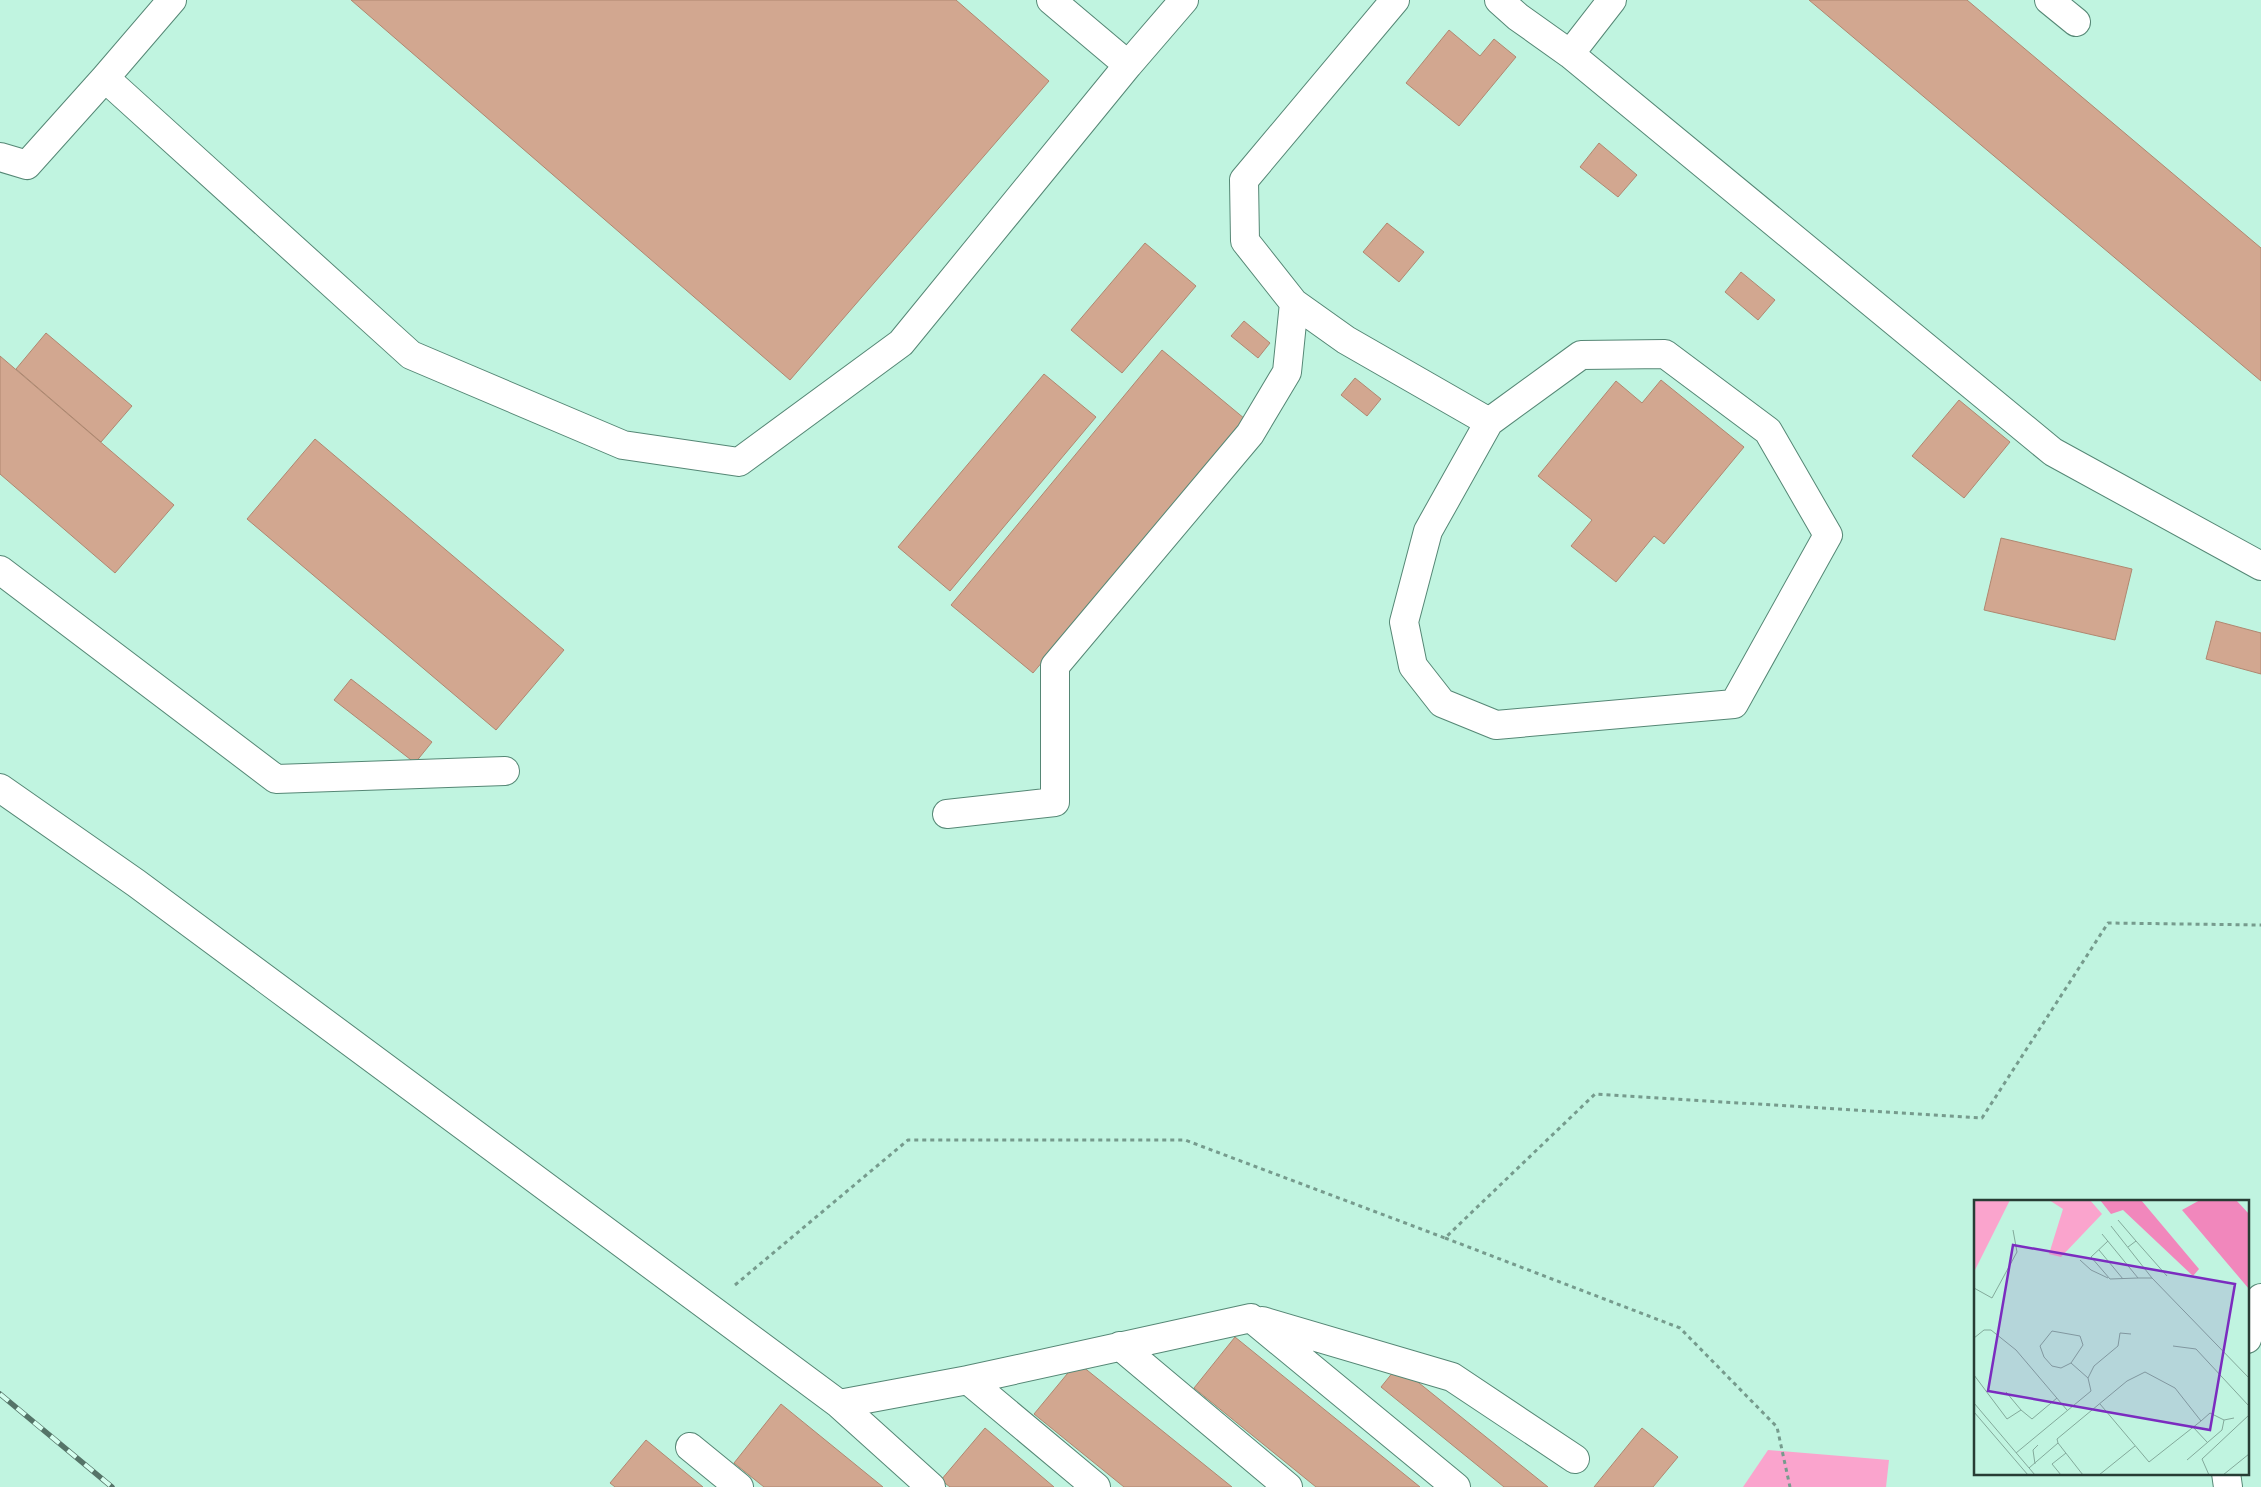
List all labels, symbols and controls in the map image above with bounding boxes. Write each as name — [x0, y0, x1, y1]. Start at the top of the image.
inset map — [1974, 1200, 2248, 1474]

